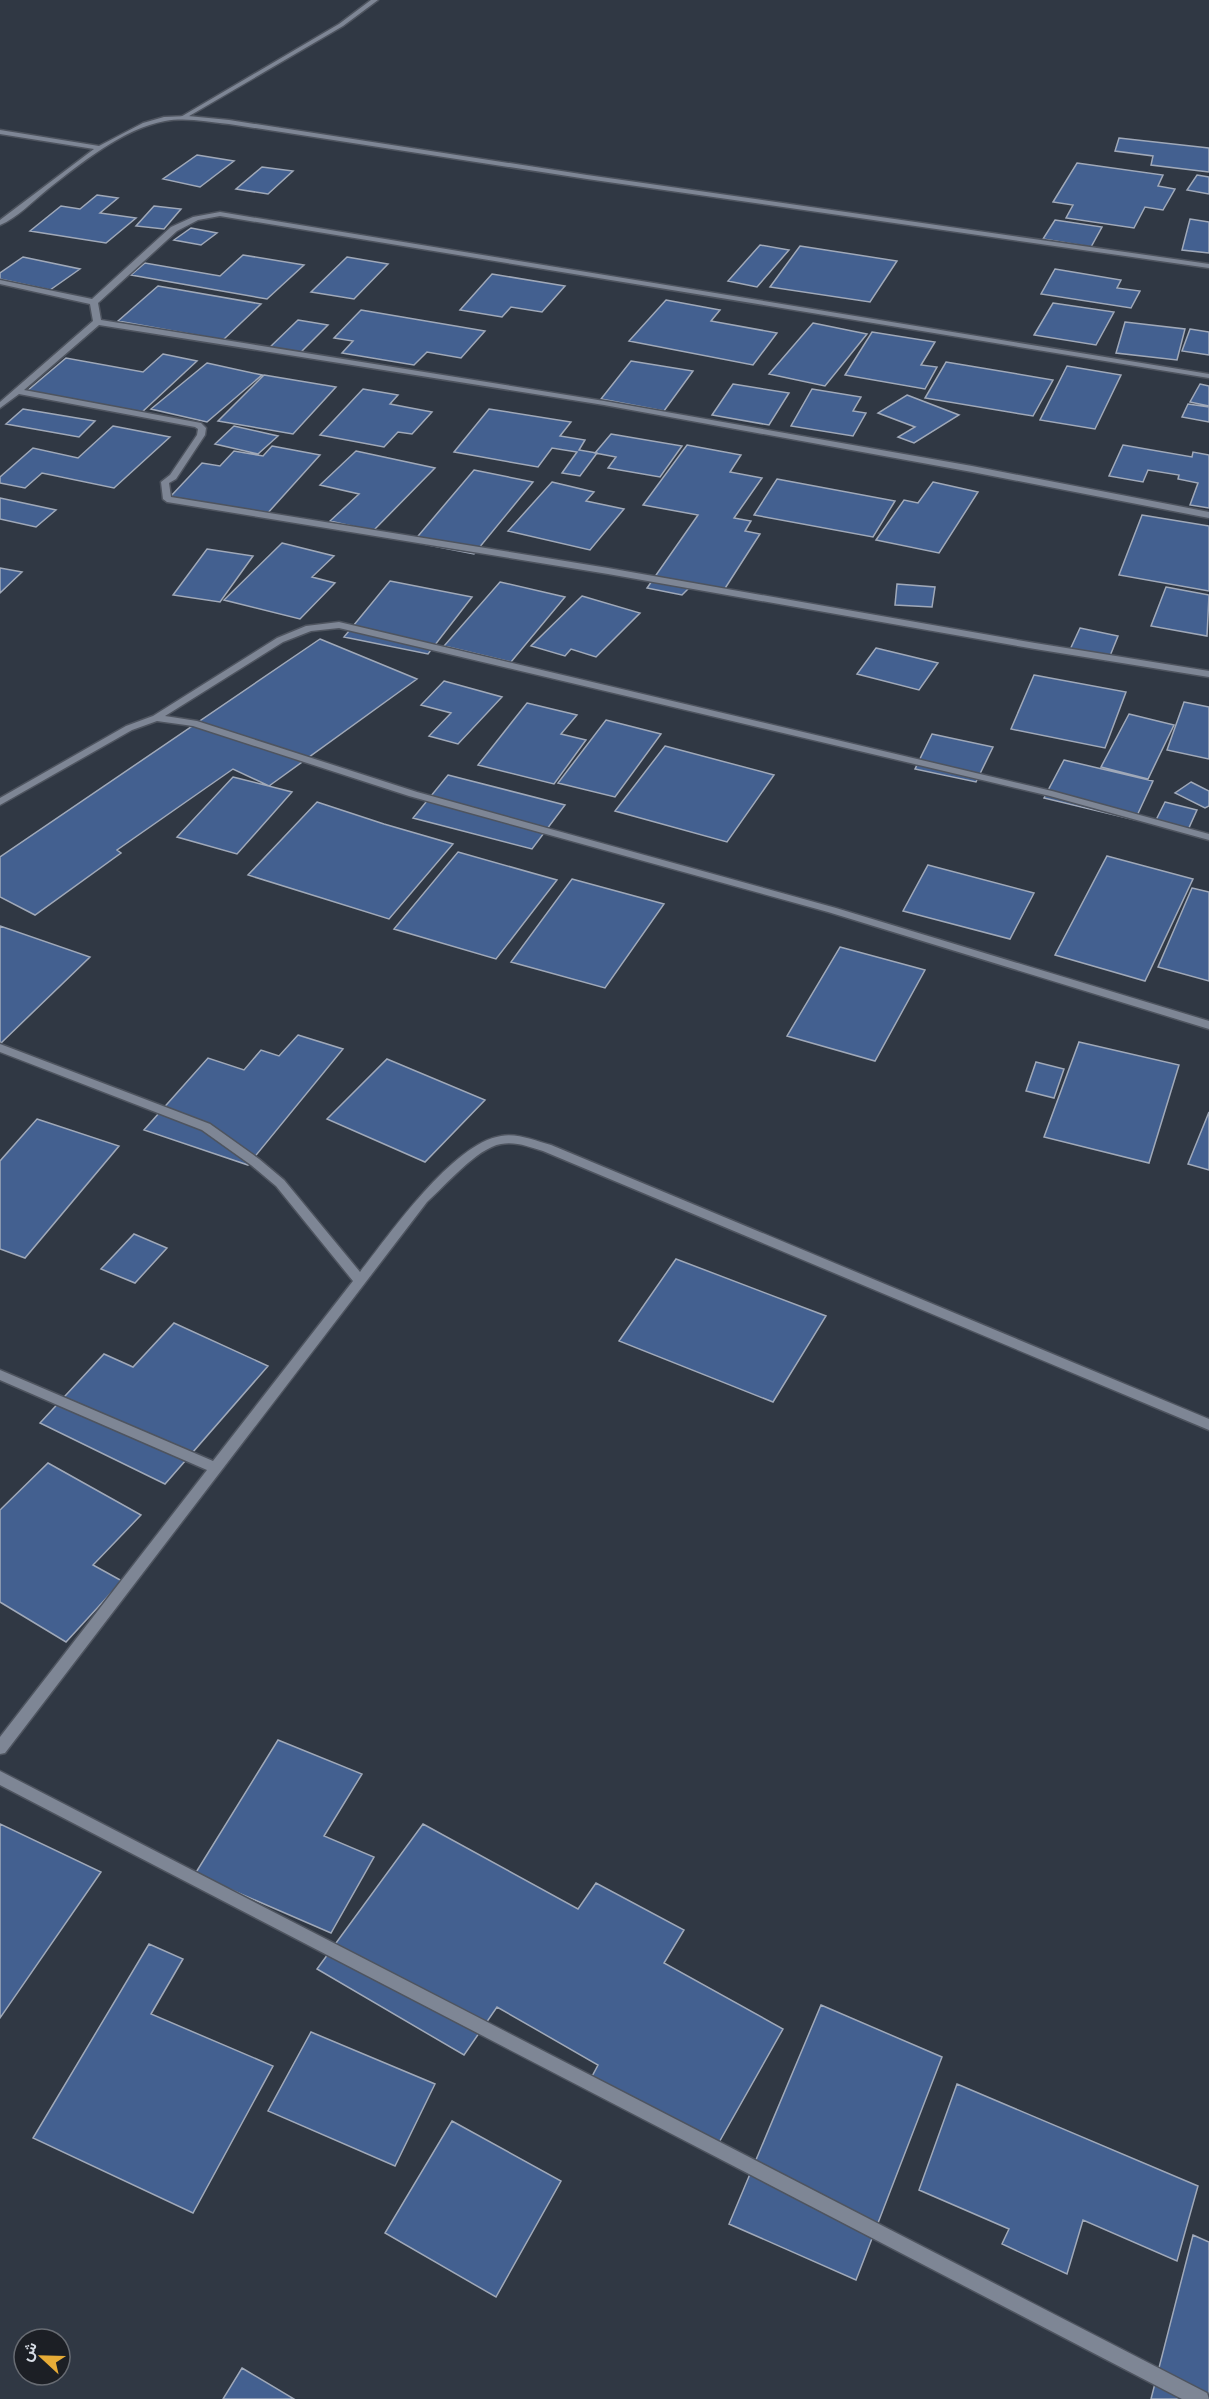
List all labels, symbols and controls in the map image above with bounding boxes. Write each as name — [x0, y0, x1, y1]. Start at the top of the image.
north arrow — [12, 2327, 72, 2387]
text: ش — [16, 2339, 42, 2364]

